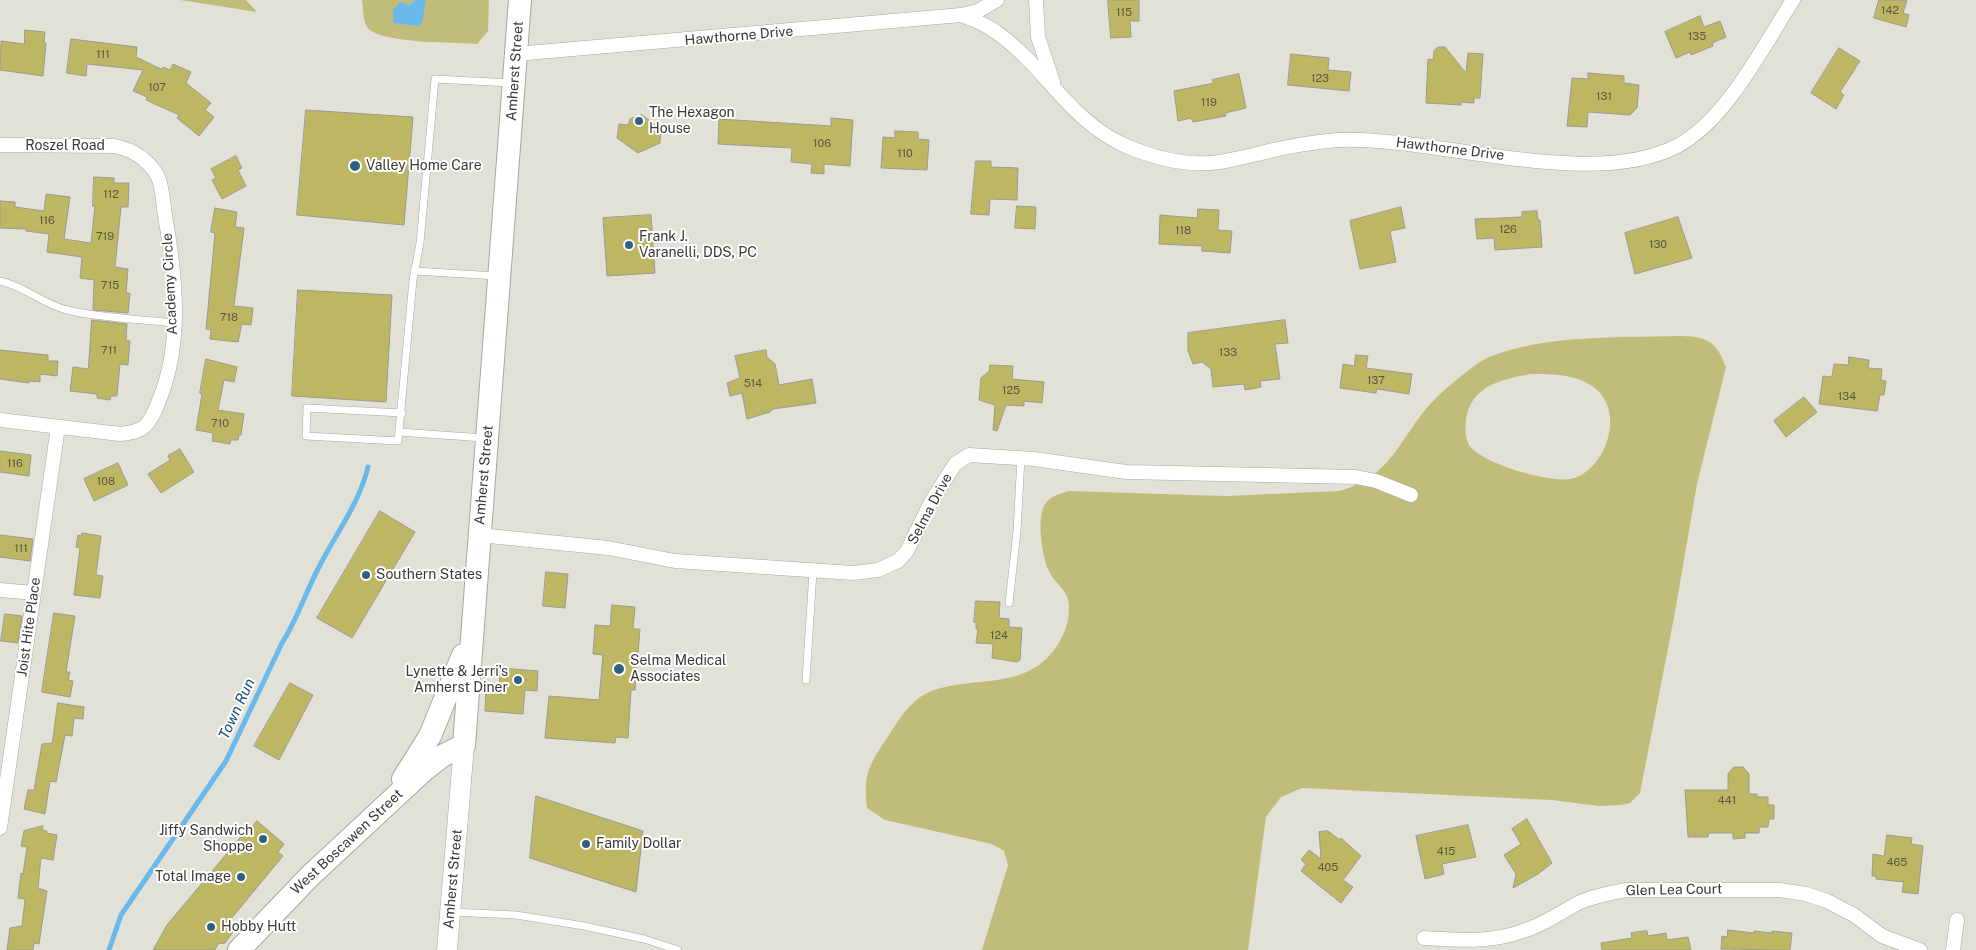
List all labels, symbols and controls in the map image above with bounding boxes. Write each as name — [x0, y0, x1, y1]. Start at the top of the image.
house number: 142 — [1881, 4, 1899, 18]
house number: 115 — [1116, 6, 1132, 20]
street label: Amherst Street — [503, 20, 527, 122]
street label: Hawthorne Drive — [684, 23, 794, 49]
house number: 135 — [1688, 30, 1706, 44]
house number: 111 — [96, 48, 110, 62]
house number: 123 — [1311, 72, 1329, 86]
house number: 107 — [148, 81, 166, 95]
house number: 131 — [1596, 90, 1612, 104]
house number: 119 — [1201, 96, 1217, 110]
place label: The Hexagon House — [649, 105, 735, 138]
marker: The Hexagon House — [633, 115, 645, 127]
street label: Hawthorne Drive — [1395, 134, 1505, 164]
house number: 106 — [813, 137, 831, 151]
street label: Roszel Road — [25, 138, 105, 154]
house number: 110 — [897, 147, 913, 161]
place label: Valley Home Care — [366, 158, 482, 174]
marker: Valley Home Care — [348, 159, 362, 173]
house number: 112 — [103, 188, 119, 202]
house number: 116 — [39, 214, 55, 228]
house number: 126 — [1499, 223, 1517, 237]
house number: 118 — [1175, 224, 1191, 238]
place label: Frank J. Varanelli, DDS, PC — [639, 229, 757, 262]
house number: 719 — [96, 230, 114, 244]
street label: Academy Circle — [159, 233, 181, 335]
house number: 130 — [1649, 238, 1667, 252]
marker: Frank J. Varanelli, DDS, PC — [623, 239, 635, 251]
house number: 715 — [101, 279, 119, 293]
house number: 718 — [220, 311, 238, 325]
house number: 711 — [101, 344, 117, 358]
house number: 133 — [1219, 346, 1237, 360]
house number: 137 — [1367, 374, 1385, 388]
house number: 514 — [744, 377, 762, 391]
house number: 125 — [1002, 384, 1020, 398]
house number: 134 — [1838, 390, 1856, 404]
house number: 710 — [211, 417, 229, 431]
street label: Amherst Street — [471, 424, 497, 526]
house number: 116 — [7, 457, 23, 471]
street label: Selma Drive — [904, 471, 956, 547]
house number: 108 — [97, 475, 115, 489]
house number: 111 — [14, 542, 28, 556]
place label: Southern States — [376, 567, 482, 583]
marker: Southern States — [360, 569, 372, 581]
street label: Joist Hite Place — [14, 576, 44, 678]
house number: 124 — [990, 629, 1008, 643]
place label: Selma Medical Associates — [630, 653, 726, 686]
marker: Selma Medical Associates — [612, 662, 626, 676]
place label: Lynette & Jerri's Amherst Diner — [405, 664, 508, 696]
marker: Lynette & Jerri's Amherst Diner — [512, 674, 524, 686]
water label: Town Run — [215, 676, 259, 742]
street label: West Boscawen Street — [288, 786, 406, 898]
house number: 441 — [1718, 794, 1736, 808]
place label: Jiffy Sandwich Shoppe — [159, 823, 253, 856]
street label: Amherst Street — [440, 828, 466, 930]
marker: Jiffy Sandwich Shoppe — [257, 833, 269, 845]
place label: Family Dollar — [596, 836, 681, 852]
marker: Family Dollar — [580, 838, 592, 850]
house number: 415 — [1437, 845, 1455, 859]
house number: 465 — [1887, 856, 1907, 870]
house number: 405 — [1318, 861, 1338, 875]
place label: Total Image — [155, 869, 231, 885]
marker: Total Image — [235, 871, 247, 883]
street label: Glen Lea Court — [1625, 881, 1723, 899]
place label: Hobby Hutt — [221, 919, 296, 935]
marker: Hobby Hutt — [205, 921, 217, 933]

